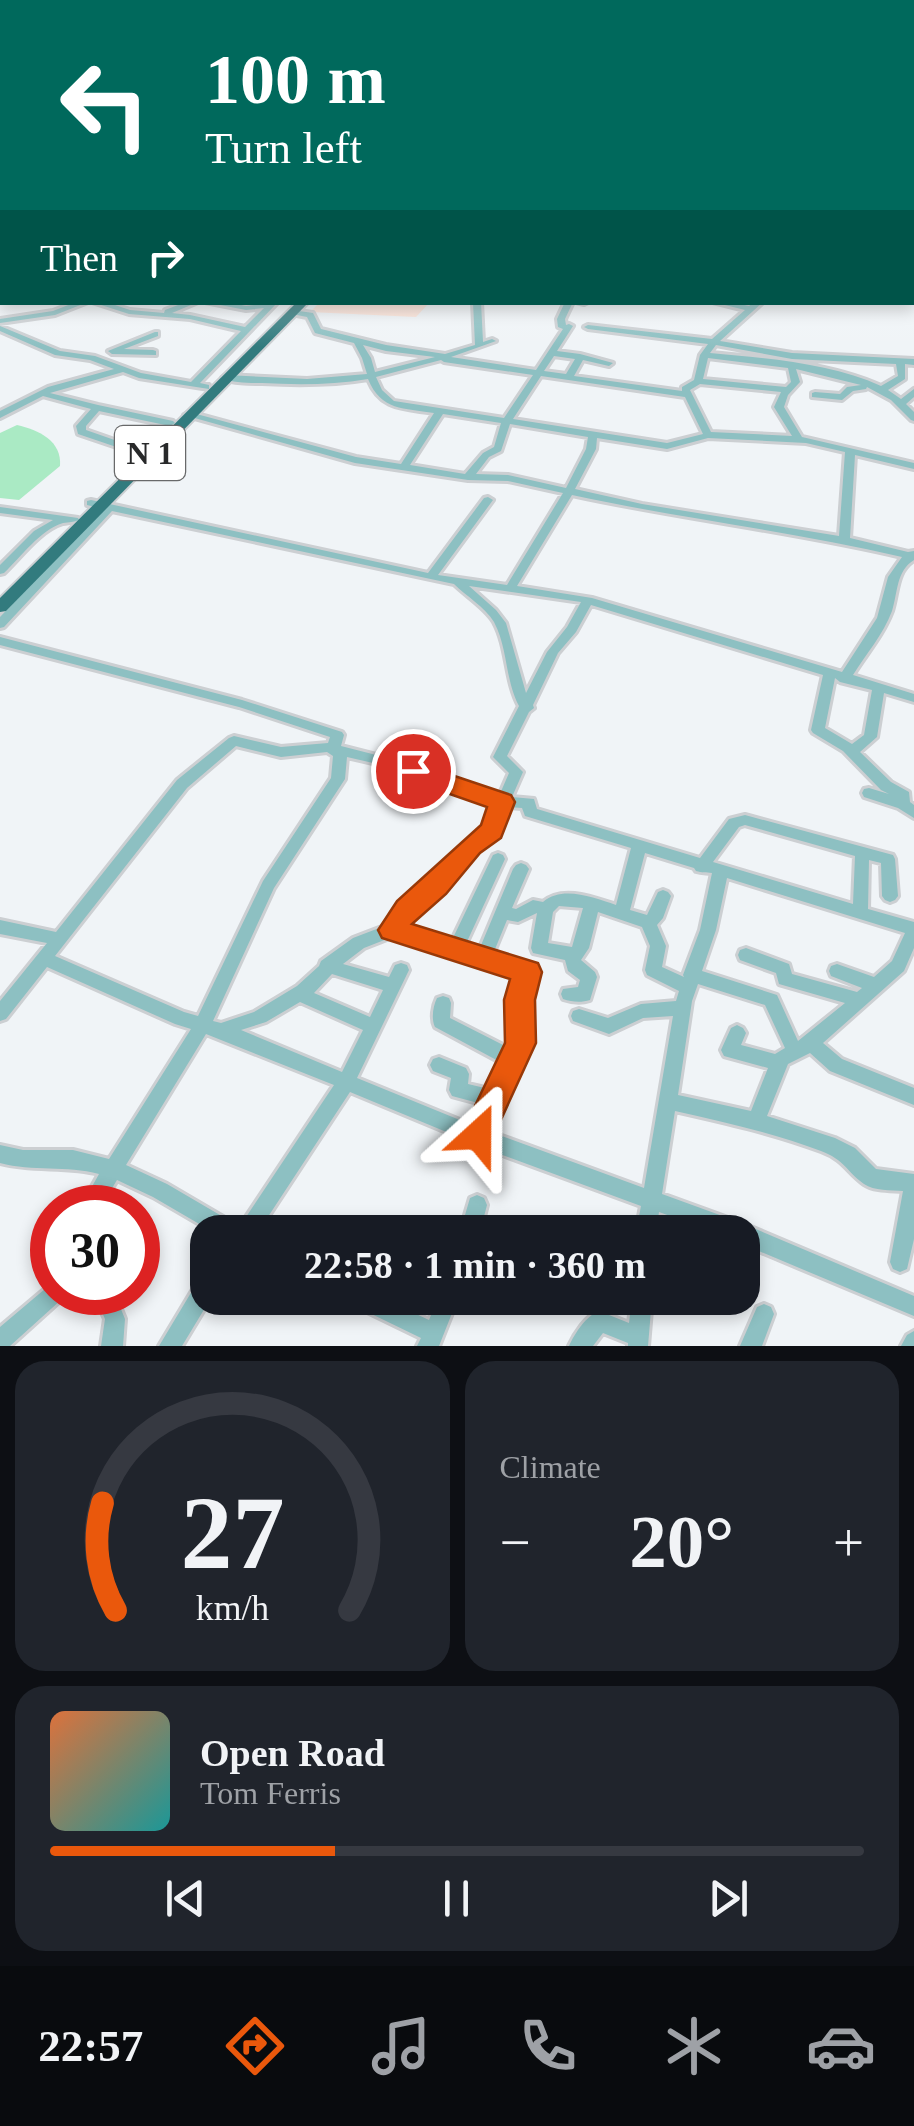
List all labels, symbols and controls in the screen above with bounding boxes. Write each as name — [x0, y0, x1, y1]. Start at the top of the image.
icon: left — [40, 40, 170, 170]
text: 100 m — [205, 41, 386, 118]
text: Turn left — [205, 123, 362, 173]
icon: right — [138, 230, 193, 285]
text: Then — [40, 237, 118, 279]
road number: N 1 — [115, 426, 185, 480]
pin — [371, 729, 456, 814]
icon: arrive — [386, 744, 441, 799]
position arrow — [426, 1083, 530, 1187]
speed limit sign: 30 — [30, 1185, 160, 1315]
text: 22:58 · 1 min · 360 m — [304, 1244, 646, 1286]
text: Climate — [500, 1449, 601, 1485]
text: 27 — [180, 1475, 284, 1590]
text: 20° — [629, 1500, 734, 1583]
text: − — [500, 1512, 531, 1573]
text: + — [833, 1512, 864, 1573]
text: km/h — [196, 1588, 269, 1628]
text: Open Road — [200, 1732, 385, 1774]
text: Tom Ferris — [200, 1775, 341, 1811]
icon: previous — [158, 1871, 213, 1926]
icon: pause — [429, 1871, 484, 1926]
icon: next — [701, 1871, 756, 1926]
icon: directions — [220, 2011, 290, 2081]
icon: music — [366, 2011, 436, 2081]
icon: phone — [513, 2011, 583, 2081]
icon: climate — [659, 2011, 729, 2081]
icon: car — [806, 2011, 876, 2081]
text: 22:57 — [38, 2021, 143, 2071]

